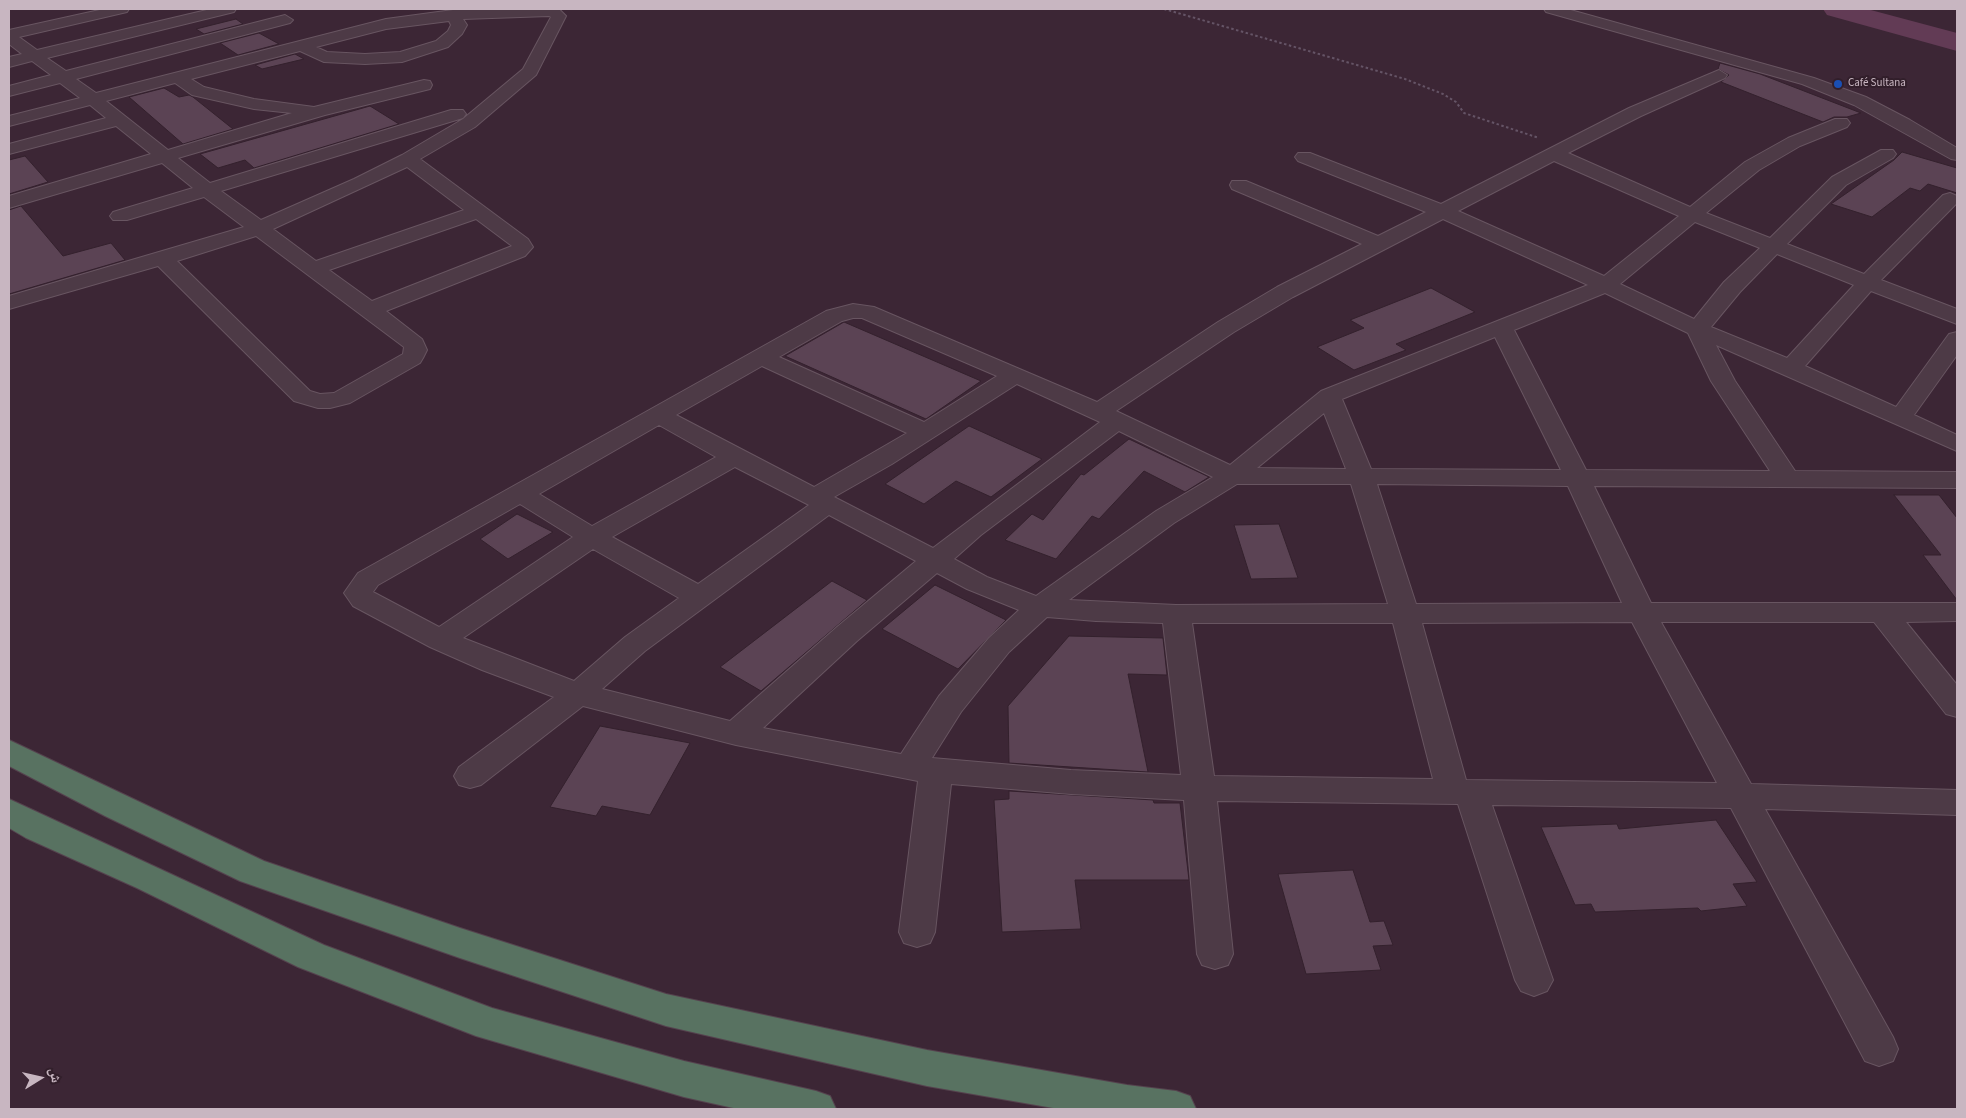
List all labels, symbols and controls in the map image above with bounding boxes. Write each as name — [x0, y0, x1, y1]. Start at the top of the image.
place label: Café Sultana — [1848, 77, 1906, 91]
marker: Café Sultana — [1832, 78, 1844, 90]
north arrow — [15, 1053, 65, 1103]
text: ش — [44, 1066, 66, 1084]

